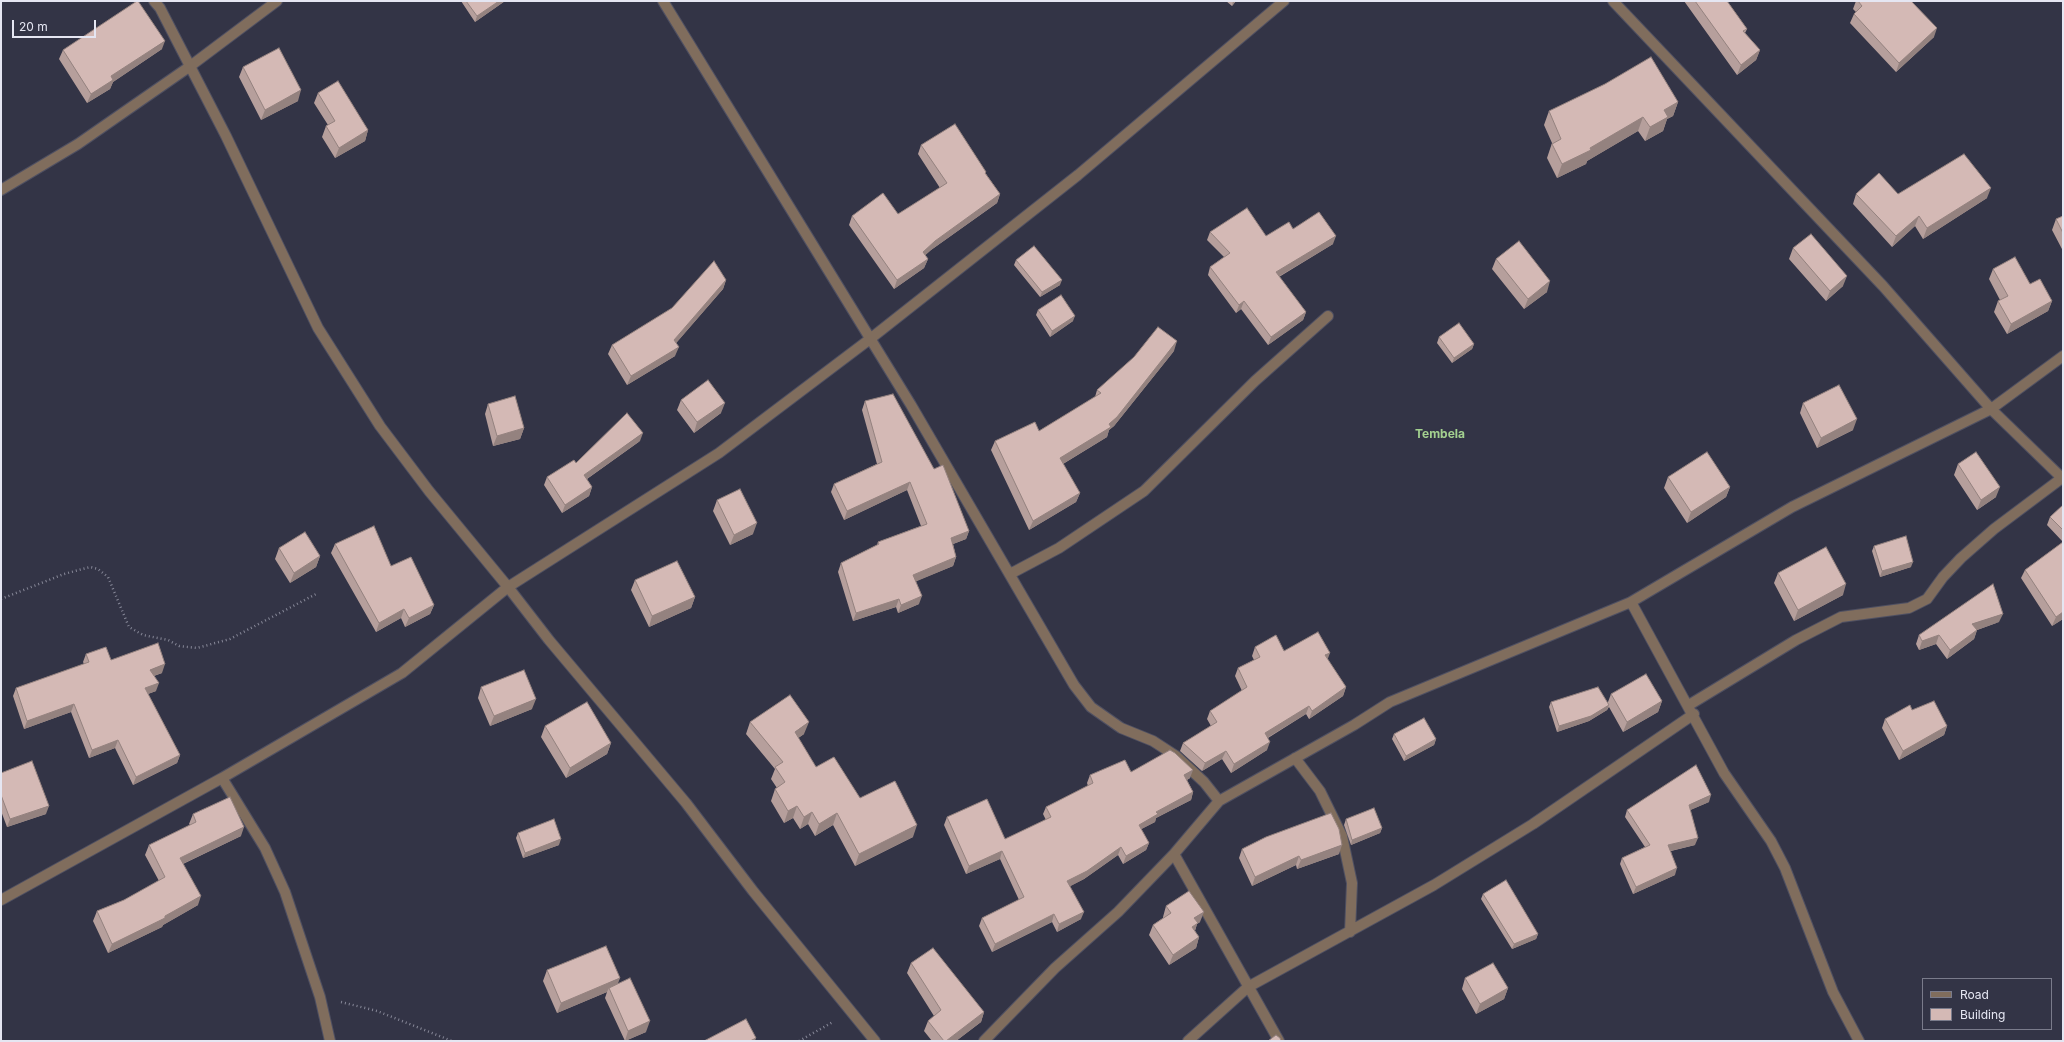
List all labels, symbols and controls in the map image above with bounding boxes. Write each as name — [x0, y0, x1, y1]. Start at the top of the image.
scale bar — [14, 12, 98, 38]
text: 20 m — [19, 19, 48, 34]
district label: Tembela — [1415, 427, 1465, 441]
legend — [1922, 978, 2052, 1030]
text: Road — [1960, 987, 1989, 1002]
text: Building — [1960, 1007, 2005, 1022]

